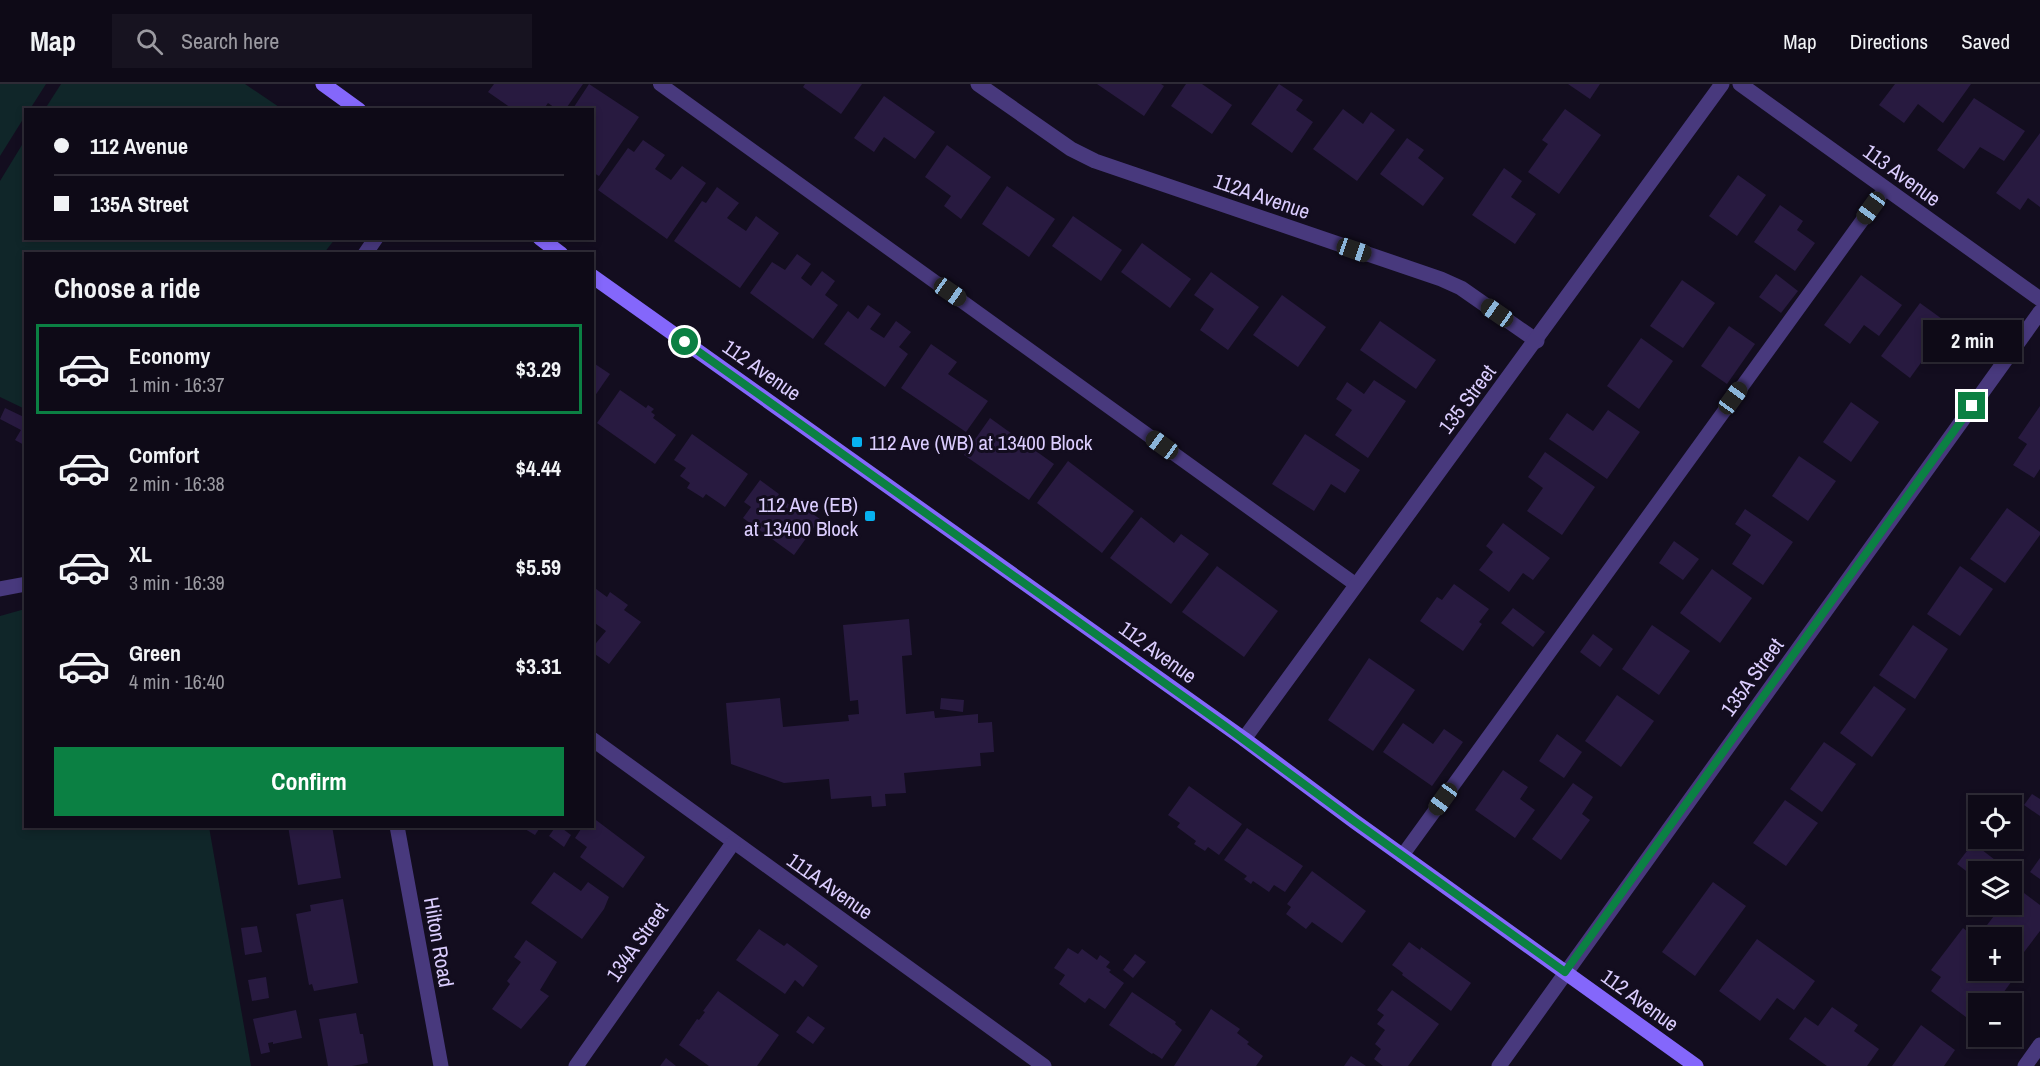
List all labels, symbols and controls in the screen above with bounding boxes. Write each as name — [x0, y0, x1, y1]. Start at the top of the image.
search box — [112, 14, 532, 68]
text: Map — [30, 22, 76, 60]
icon: search — [133, 25, 166, 58]
text: Search here — [181, 26, 279, 56]
text: Map — [1783, 27, 1817, 56]
text: Directions — [1850, 27, 1928, 56]
text: Saved — [1961, 27, 2010, 56]
text: 112 Avenue — [90, 131, 188, 161]
street label: 113 Avenue — [1857, 137, 1947, 213]
street label: 112A Avenue — [1210, 166, 1314, 226]
car — [1853, 188, 1889, 228]
text: 135A Street — [90, 189, 189, 219]
car — [1334, 236, 1374, 264]
text: Choose a ride — [54, 270, 200, 306]
car — [930, 274, 970, 310]
car — [1477, 295, 1517, 331]
callout: 2 min — [1922, 319, 2022, 361]
text: 2 min — [1951, 327, 1994, 354]
route start — [671, 328, 698, 355]
street label: 112 Avenue — [717, 332, 807, 408]
text: Economy — [129, 341, 210, 371]
icon: car — [57, 342, 111, 396]
text: $3.29 — [516, 354, 561, 384]
street label: 135 Street — [1432, 358, 1503, 439]
text: 1 min · 16:37 — [129, 371, 225, 398]
car — [1715, 378, 1751, 418]
route end — [1958, 392, 1985, 419]
car — [1142, 427, 1182, 463]
place label: 112 Ave (WB) at 13400 Block — [869, 428, 1093, 457]
marker: 112 Ave (WB) at 13400 Block — [850, 435, 864, 449]
text: Comfort — [129, 440, 199, 470]
icon: car — [57, 441, 111, 495]
text: $4.44 — [516, 453, 561, 483]
text: 2 min · 16:38 — [129, 470, 225, 497]
place label: 112 Ave (EB) at 13400 Block — [744, 490, 858, 543]
marker: 112 Ave (EB) at 13400 Block — [863, 509, 877, 523]
text: XL — [129, 539, 152, 569]
icon: car — [57, 540, 111, 594]
text: $5.59 — [516, 552, 561, 582]
text: 3 min · 16:39 — [129, 569, 225, 596]
street label: 112 Avenue — [1113, 614, 1203, 690]
street label: 135A Street — [1714, 632, 1790, 722]
text: Green — [129, 638, 181, 668]
icon: car — [57, 639, 111, 693]
text: $3.31 — [516, 651, 561, 681]
text: 4 min · 16:40 — [129, 668, 225, 695]
button: Confirm — [54, 747, 564, 816]
car — [1425, 779, 1461, 819]
map controls — [1968, 795, 2022, 1047]
button: locate — [1968, 795, 2022, 849]
street label: 111A Avenue — [781, 846, 879, 926]
button: layers — [1968, 861, 2022, 915]
street label: Hilton Road — [417, 895, 461, 989]
street label: 134A Street — [599, 897, 675, 987]
button: + — [1968, 927, 2022, 981]
street label: 112 Avenue — [1595, 962, 1685, 1038]
button: − — [1968, 993, 2022, 1047]

